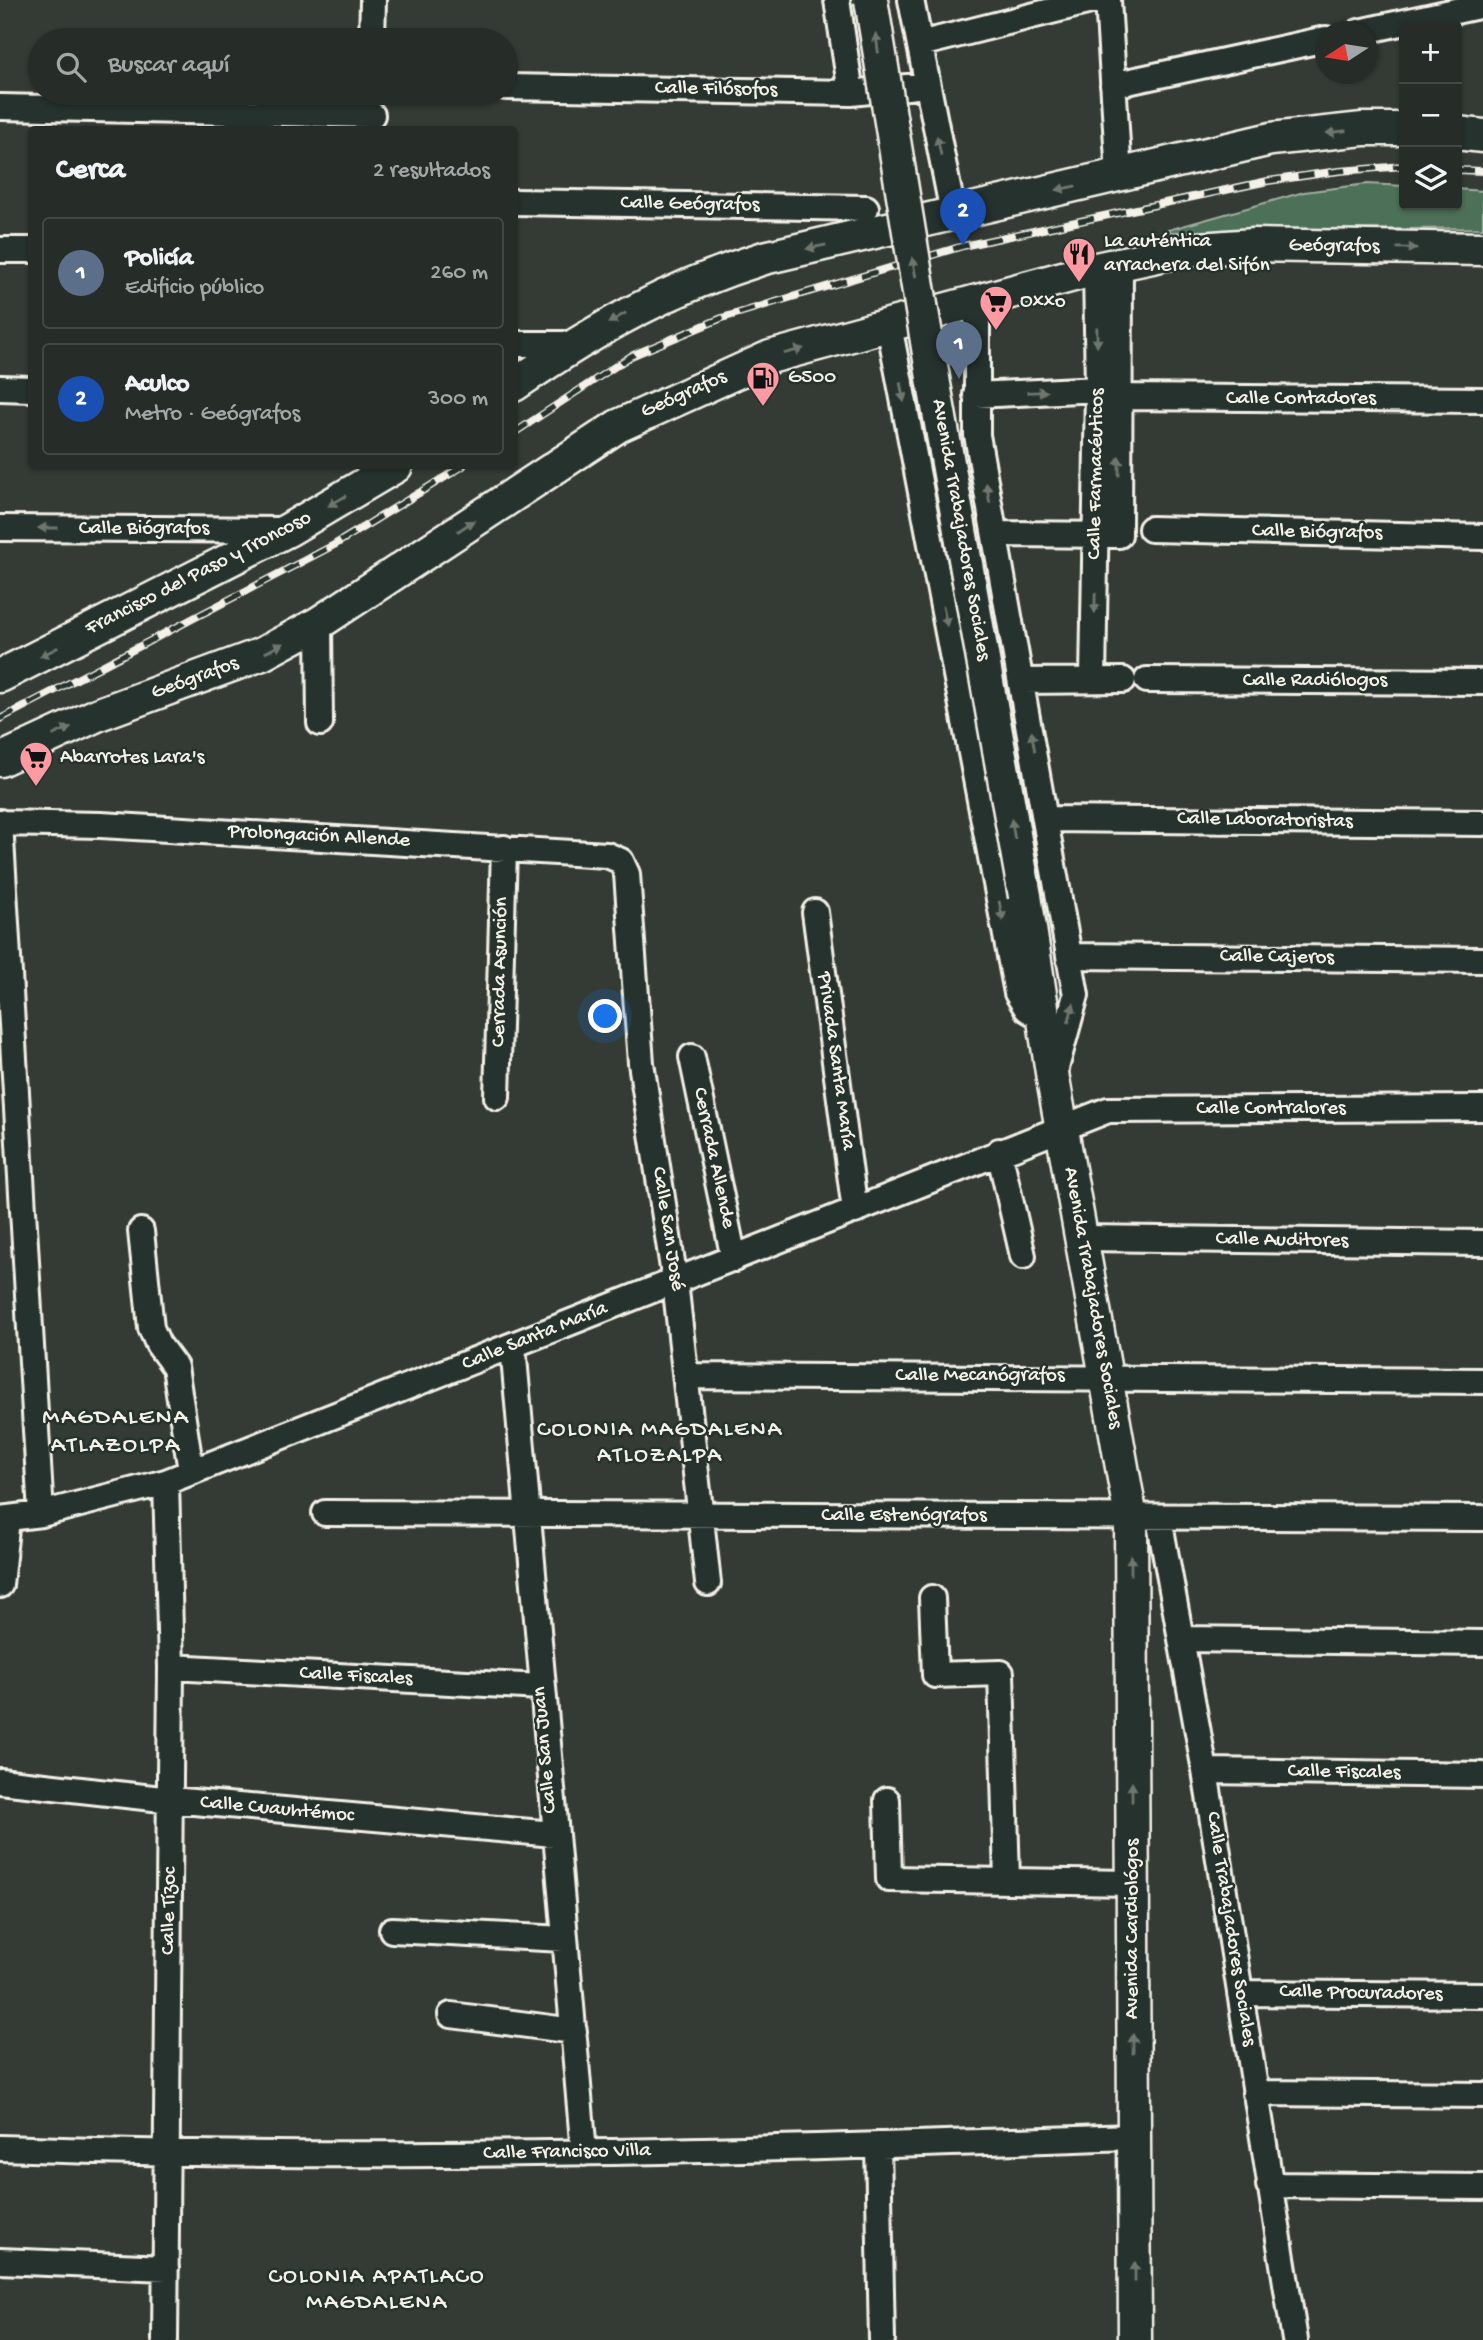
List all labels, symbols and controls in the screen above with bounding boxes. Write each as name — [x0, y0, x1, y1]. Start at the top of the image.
north arrow — [1315, 21, 1378, 84]
map controls — [1399, 21, 1462, 210]
button: + — [1399, 21, 1462, 84]
search box — [28, 28, 518, 105]
one-way arrow — [872, 31, 883, 53]
icon: search — [52, 48, 90, 86]
text: Buscar aquí — [108, 51, 230, 82]
street label: Calle Filósofos — [654, 76, 779, 104]
button: − — [1399, 84, 1462, 147]
one-way arrow — [1325, 126, 1347, 137]
one-way arrow — [933, 135, 944, 157]
button: layers — [1399, 147, 1462, 210]
text: Cerca — [56, 154, 125, 189]
text: 2 resultados — [373, 158, 490, 185]
one-way arrow — [1055, 182, 1077, 193]
pin: 2 — [940, 188, 986, 246]
street label: Calle Geógrafos — [620, 191, 761, 219]
place label: La auténtica arrachera del Sifón — [1104, 230, 1270, 279]
street label: Geógrafos — [1288, 234, 1381, 260]
restaurant icon: La auténtica arrachera del Sifón — [1060, 235, 1098, 284]
one-way arrow — [805, 241, 827, 252]
one-way arrow — [1396, 242, 1418, 254]
text: Policía — [125, 244, 193, 275]
one-way arrow — [908, 256, 919, 278]
text: 1 — [76, 260, 86, 287]
text: 260 m — [430, 260, 488, 287]
text: Edificio público — [125, 275, 264, 302]
supermarket icon: Oxxo — [977, 283, 1015, 332]
place label: Oxxo — [1020, 290, 1066, 315]
one-way arrow — [608, 312, 627, 324]
pin: 1 — [936, 321, 982, 379]
one-way arrow — [1091, 326, 1103, 348]
one-way arrow — [784, 345, 805, 355]
fuel station icon: G500 — [744, 359, 782, 408]
street label: Geógrafos — [637, 365, 732, 425]
place label: G500 — [788, 366, 836, 391]
text: Aculco — [125, 370, 189, 401]
one-way arrow — [897, 381, 908, 403]
text: 2 — [75, 386, 87, 413]
text: 300 m — [428, 386, 488, 413]
one-way arrow — [1026, 386, 1048, 397]
street label: Calle Farmacéuticos — [1083, 387, 1111, 560]
street label: Calle Contadores — [1226, 387, 1377, 412]
street label: Avenida Trabajadores Sociales — [925, 397, 996, 664]
text: Metro · Geógrafos — [125, 401, 300, 428]
one-way arrow — [1113, 455, 1125, 477]
one-way arrow — [982, 482, 993, 504]
one-way arrow — [328, 495, 347, 507]
street label: Francisco del Paso y Troncoso — [81, 506, 316, 642]
street label: Calle Biógrafos — [79, 517, 210, 542]
street label: Calle Biógrafos — [1252, 519, 1384, 547]
one-way arrow — [456, 520, 475, 533]
one-way arrow — [37, 522, 59, 534]
one-way arrow — [1089, 592, 1100, 614]
one-way arrow — [940, 605, 951, 627]
one-way arrow — [264, 642, 283, 654]
one-way arrow — [39, 646, 59, 657]
street label: Geógrafos — [148, 651, 243, 706]
street label: Calle Radiólogos — [1243, 669, 1389, 694]
one-way arrow — [52, 725, 72, 737]
one-way arrow — [1027, 730, 1038, 752]
supermarket icon: Abarrotes Lara's — [17, 739, 55, 788]
place label: Abarrotes Lara's — [60, 746, 206, 771]
street label: Calle Laboratoristas — [1177, 807, 1354, 835]
one-way arrow — [1007, 818, 1018, 840]
street label: Prolongación Allende — [226, 820, 412, 854]
street label: Cerrada Asunción — [487, 897, 515, 1047]
one-way arrow — [996, 900, 1007, 922]
street label: Calle Cajeros — [1220, 945, 1336, 972]
street label: Privada Santa María — [810, 969, 860, 1153]
your location — [588, 999, 622, 1033]
one-way arrow — [1067, 1002, 1077, 1023]
street label: Cerrada Allende — [686, 1085, 740, 1232]
street label: Calle Contralores — [1196, 1097, 1347, 1122]
street label: Calle San José — [645, 1165, 689, 1294]
street label: Avenida Trabajadores Sociales — [1057, 1165, 1128, 1432]
street label: Calle Auditores — [1215, 1227, 1350, 1255]
street label: Calle Santa María — [459, 1296, 613, 1378]
street label: Calle Mecanógrafos — [895, 1364, 1066, 1389]
district label: MAGDALENA ATLAZOLPA — [42, 1404, 190, 1461]
district label: COLONIA MAGDALENA ATLOZALPA — [537, 1417, 783, 1470]
street label: Calle Estenógrafos — [821, 1504, 988, 1529]
one-way arrow — [1125, 1554, 1137, 1576]
street label: Calle Fiscales — [299, 1662, 414, 1693]
street label: Calle San Juan — [528, 1686, 564, 1814]
street label: Calle Fiscales — [1287, 1760, 1402, 1787]
one-way arrow — [1126, 1781, 1138, 1803]
street label: Calle Cuauhtémoc — [199, 1791, 356, 1829]
street label: Calle Trabajadores Sociales — [1199, 1810, 1261, 2049]
street label: Avenida Cardiológos — [1121, 1838, 1146, 2019]
street label: Calle Tízoc — [157, 1866, 183, 1955]
street label: Calle Procuradores — [1279, 1980, 1444, 2008]
one-way arrow — [1128, 2033, 1139, 2055]
street label: Calle Francisco Villa — [483, 2139, 652, 2167]
one-way arrow — [1129, 2261, 1141, 2283]
district label: COLONIA APATLACO MAGDALENA — [268, 2264, 486, 2317]

